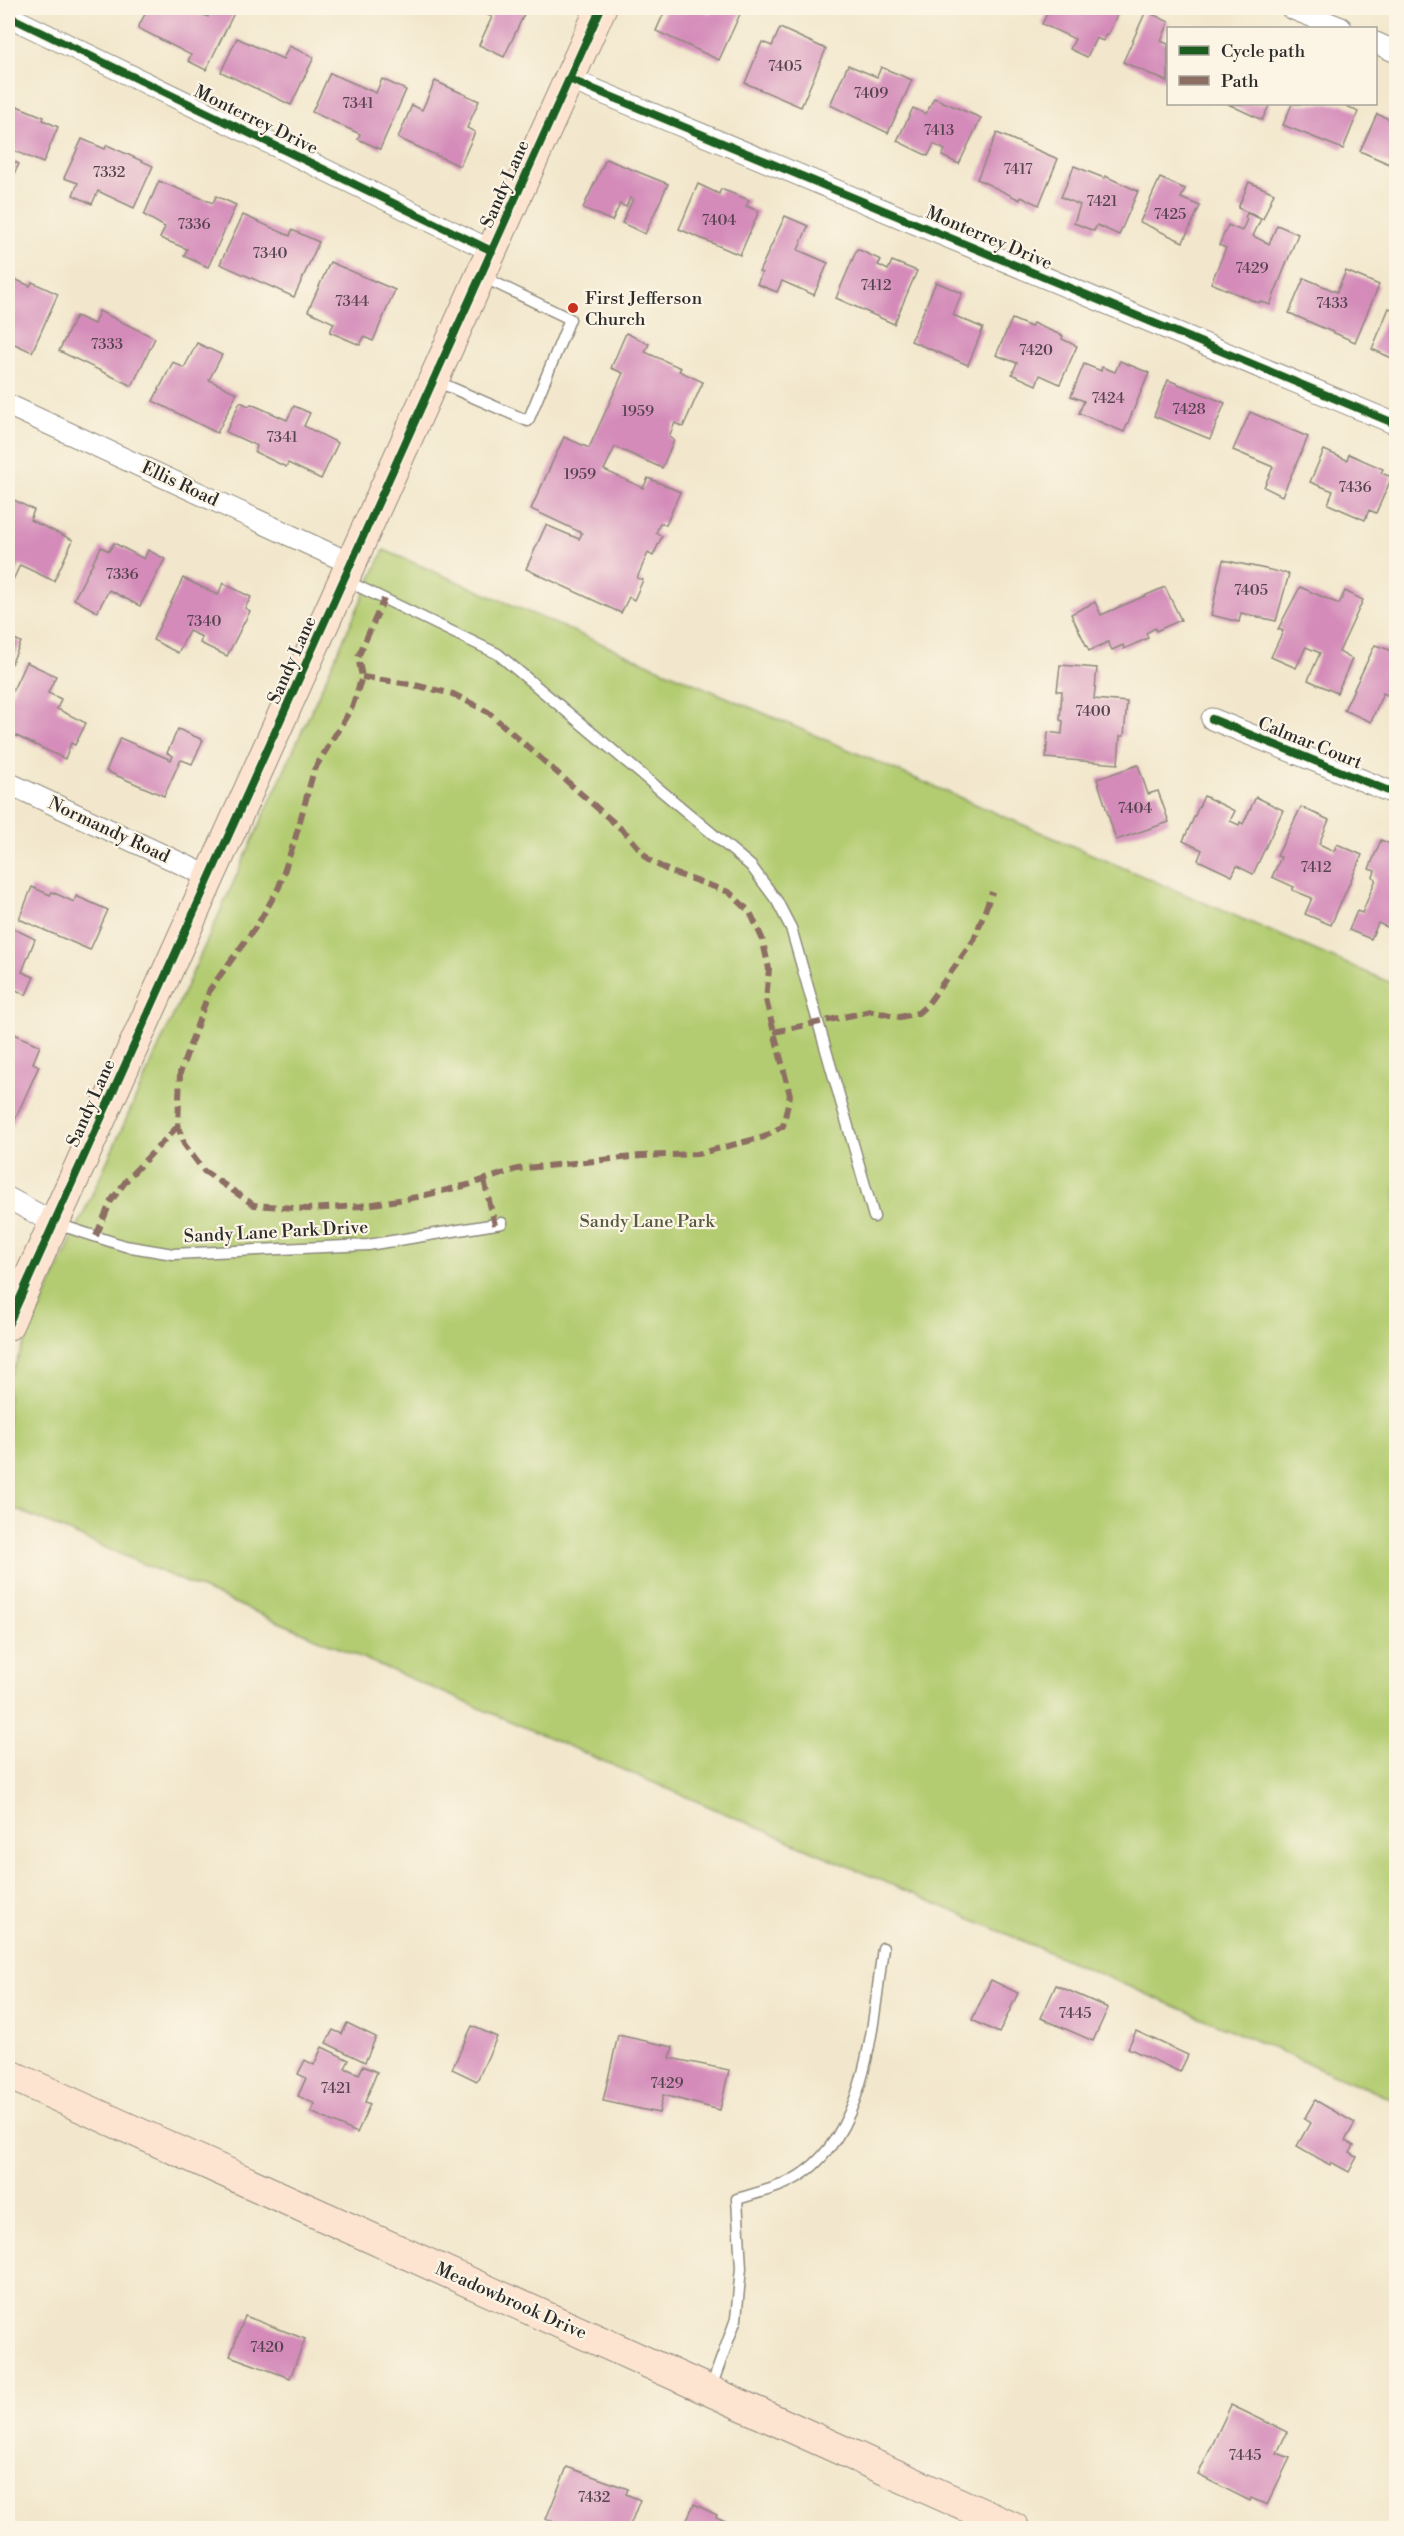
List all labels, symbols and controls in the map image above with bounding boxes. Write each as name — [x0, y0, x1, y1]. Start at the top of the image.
legend — [1167, 27, 1377, 105]
text: Cycle path — [1221, 40, 1305, 63]
house number: 7405 — [768, 57, 802, 76]
text: Path — [1221, 70, 1259, 93]
street label: Monterrey Drive — [190, 80, 322, 160]
house number: 7409 — [854, 84, 888, 103]
house number: 7341 — [342, 94, 374, 113]
house number: 7413 — [924, 121, 954, 140]
street label: Sandy Lane — [475, 136, 535, 232]
house number: 7417 — [1004, 160, 1033, 179]
house number: 7332 — [93, 163, 125, 182]
house number: 7421 — [1087, 192, 1118, 211]
street label: Monterrey Drive — [922, 201, 1056, 275]
house number: 7425 — [1154, 205, 1186, 224]
house number: 7404 — [702, 211, 736, 230]
house number: 7336 — [177, 215, 211, 234]
house number: 7340 — [253, 244, 287, 263]
house number: 7429 — [1235, 259, 1269, 278]
house number: 7412 — [861, 276, 891, 295]
place label: First Jefferson Church — [585, 287, 702, 331]
house number: 7344 — [335, 292, 369, 311]
house number: 7433 — [1316, 294, 1348, 313]
marker: First Jefferson Church — [566, 301, 580, 315]
house number: 7333 — [91, 335, 123, 354]
house number: 7420 — [1019, 341, 1053, 360]
house number: 7424 — [1091, 389, 1125, 408]
house number: 7428 — [1172, 400, 1206, 419]
house number: 1959 — [622, 402, 654, 421]
house number: 7341 — [266, 428, 298, 447]
street label: Ellis Road — [138, 456, 223, 512]
house number: 1959 — [564, 465, 596, 484]
house number: 7436 — [1338, 478, 1372, 497]
house number: 7336 — [105, 565, 139, 584]
house number: 7405 — [1234, 581, 1268, 600]
house number: 7340 — [187, 612, 221, 631]
street label: Sandy Lane — [262, 612, 322, 708]
house number: 7400 — [1075, 702, 1111, 721]
street label: Calmar Court — [1254, 712, 1366, 775]
street label: Normandy Road — [44, 792, 174, 869]
house number: 7404 — [1118, 799, 1152, 818]
house number: 7412 — [1301, 858, 1331, 877]
street label: Sandy Lane — [61, 1055, 121, 1151]
park label: Sandy Lane Park — [579, 1210, 716, 1233]
street label: Sandy Lane Park Drive — [183, 1216, 369, 1248]
house number: 7445 — [1058, 2004, 1092, 2023]
house number: 7429 — [650, 2074, 684, 2093]
house number: 7421 — [321, 2079, 352, 2098]
street label: Meadowbrook Drive — [432, 2257, 590, 2345]
house number: 7420 — [250, 2338, 284, 2357]
house number: 7445 — [1228, 2446, 1262, 2465]
house number: 7432 — [578, 2488, 610, 2507]

